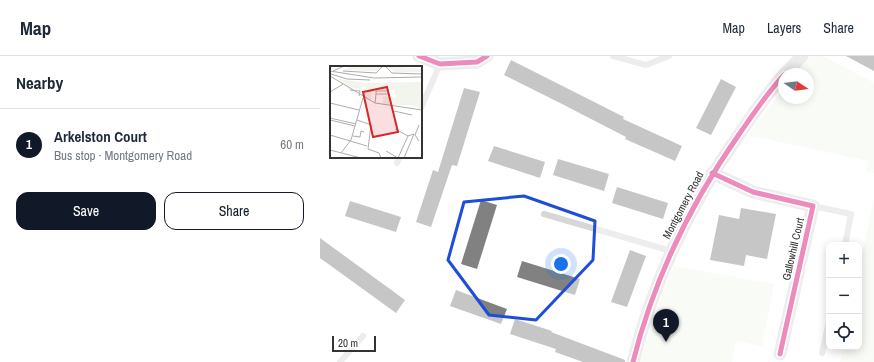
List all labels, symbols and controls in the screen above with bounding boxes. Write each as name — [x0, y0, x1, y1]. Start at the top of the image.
text: Map — [20, 15, 51, 41]
text: Map — [723, 19, 745, 37]
text: Layers — [767, 19, 801, 37]
text: Share — [823, 19, 854, 37]
inset map — [330, 66, 422, 158]
north arrow — [778, 68, 814, 104]
text: Nearby — [16, 71, 63, 94]
text: Arkelston Court — [54, 126, 147, 147]
text: 1 — [26, 136, 32, 153]
text: 60 m — [280, 136, 304, 153]
text: Bus stop · Montgomery Road — [54, 147, 192, 164]
street label: Montgomery Road — [659, 169, 707, 241]
button: Save — [16, 192, 156, 230]
button: Share — [164, 192, 304, 230]
street label: Gallowhill Court — [779, 216, 807, 282]
map controls — [826, 242, 862, 350]
button: + — [826, 242, 862, 278]
your location — [551, 254, 571, 274]
button: − — [826, 278, 862, 314]
pin: 1 — [653, 309, 679, 342]
button: locate — [826, 314, 862, 350]
scale bar — [332, 334, 376, 353]
text: 20 m — [338, 336, 358, 350]

